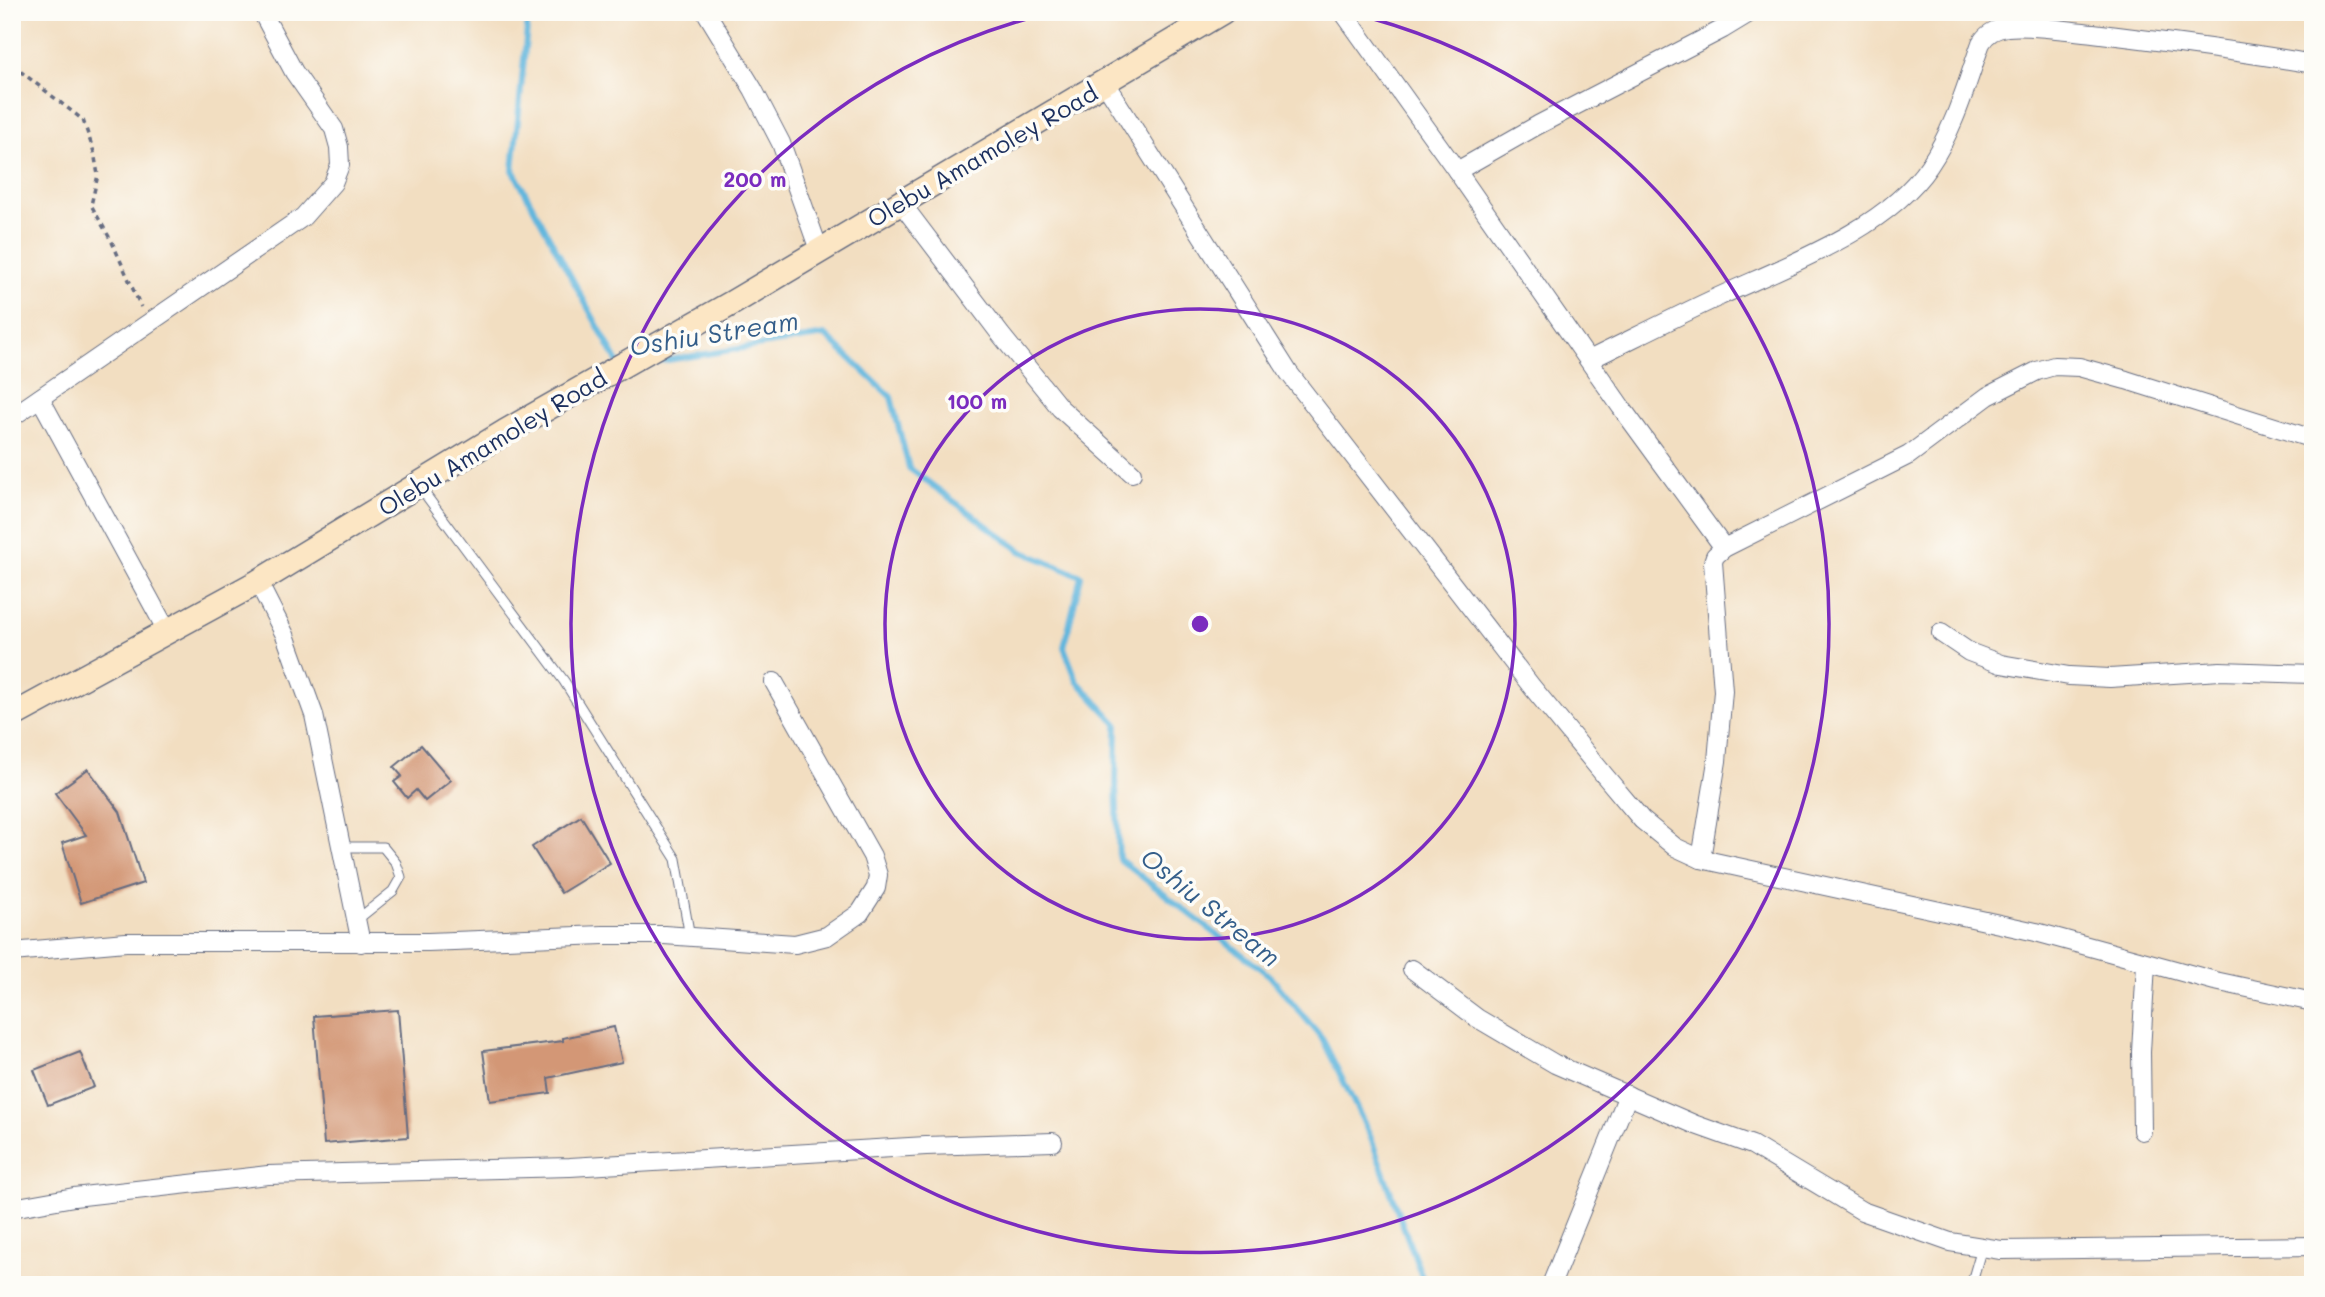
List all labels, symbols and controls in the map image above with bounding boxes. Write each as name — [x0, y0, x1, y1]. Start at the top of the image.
street label: Olebu Amamoley Road — [861, 76, 1103, 234]
text: 200 m — [724, 165, 786, 192]
water label: Oshiu Stream — [627, 303, 801, 363]
street label: Olebu Amamoley Road — [372, 362, 612, 522]
text: 100 m — [947, 387, 1007, 414]
centre of rings — [1188, 612, 1212, 636]
water label: Oshiu Stream — [1134, 840, 1288, 974]

